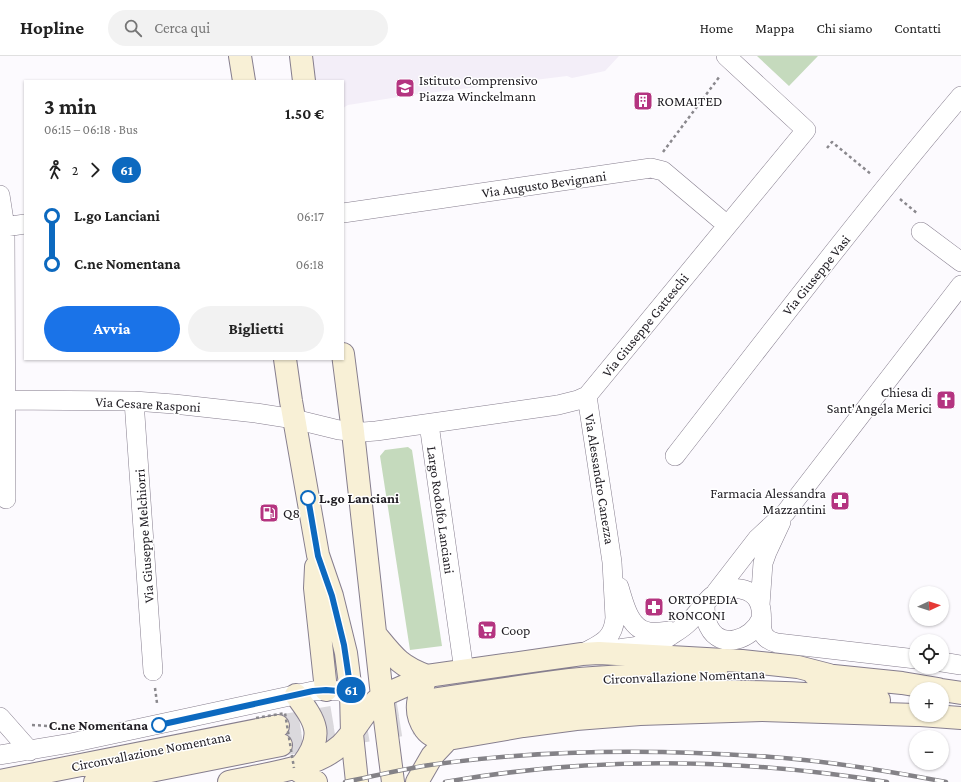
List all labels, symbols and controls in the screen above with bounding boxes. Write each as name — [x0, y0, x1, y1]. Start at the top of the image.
search box — [108, 10, 388, 46]
text: Hopline — [20, 17, 84, 38]
icon: search — [122, 17, 144, 39]
text: Cerca qui — [154, 20, 210, 36]
text: Home — [700, 20, 733, 36]
text: Mappa — [755, 20, 794, 36]
text: Chi siamo — [816, 20, 872, 36]
text: Contatti — [894, 20, 941, 36]
place label: Istituto Comprensivo Piazza Winckelmann — [419, 72, 538, 104]
school or university icon: Istituto Comprensivo Piazza Winckelmann — [394, 77, 416, 99]
building icon: ROMAITED — [632, 90, 654, 112]
place label: ROMAITED — [657, 93, 722, 109]
text: 3 min — [44, 94, 97, 119]
text: 1.50 € — [285, 106, 324, 122]
text: 06:15 – 06:18 · Bus — [44, 122, 138, 137]
icon: walk — [44, 159, 66, 181]
icon: forward — [84, 159, 106, 181]
text: 61 — [120, 162, 133, 178]
text: 2 — [72, 163, 78, 178]
street label: Via Augusto Bevignani — [481, 167, 608, 201]
text: L.go Lanciani — [74, 208, 160, 224]
text: 06:17 — [297, 209, 324, 224]
street label: Via Giuseppe Vasi — [779, 231, 853, 318]
text: C.ne Nomentana — [74, 256, 180, 272]
text: 06:18 — [296, 257, 324, 272]
street label: Via Giuseppe Gatteschi — [598, 270, 692, 380]
button: Avvia — [44, 306, 180, 352]
button: Biglietti — [188, 306, 324, 352]
place label: Chiesa di Sant'Angela Merici — [827, 384, 932, 416]
church icon: Chiesa di Sant'Angela Merici — [935, 389, 957, 411]
street label: Via Cesare Rasponi — [95, 393, 201, 415]
street label: Via Alessandro Canezza — [582, 413, 618, 546]
street label: Largo Rodolfo Lanciani — [424, 445, 458, 575]
street label: Via Giuseppe Melchiorri — [131, 468, 157, 604]
place label: Farmacia Alessandra Mazzantini — [710, 485, 827, 517]
marker: L.go Lanciani — [300, 490, 316, 506]
place label: L.go Lanciani — [319, 490, 399, 506]
pharmacy icon: Farmacia Alessandra Mazzantini — [829, 490, 851, 512]
fuel station icon: Q8 — [258, 502, 280, 524]
place label: Q8 — [283, 505, 300, 521]
north arrow — [909, 586, 949, 626]
map controls — [909, 586, 949, 770]
place label: ORTOPEDIA RONCONI — [668, 591, 738, 623]
pharmacy icon: ORTOPEDIA RONCONI — [643, 596, 665, 618]
supermarket icon: Coop — [476, 619, 498, 641]
place label: Coop — [501, 622, 530, 638]
button: locate — [909, 634, 949, 674]
street label: Circonvallazione Nomentana — [603, 665, 766, 687]
line badge: 61 — [333, 677, 369, 703]
text: 61 — [345, 682, 357, 698]
button: + — [909, 682, 949, 722]
place label: C.ne Nomentana — [49, 717, 148, 733]
marker: C.ne Nomentana — [151, 717, 167, 733]
street label: Circonvallazione Nomentana — [70, 728, 233, 774]
button: − — [909, 730, 949, 770]

